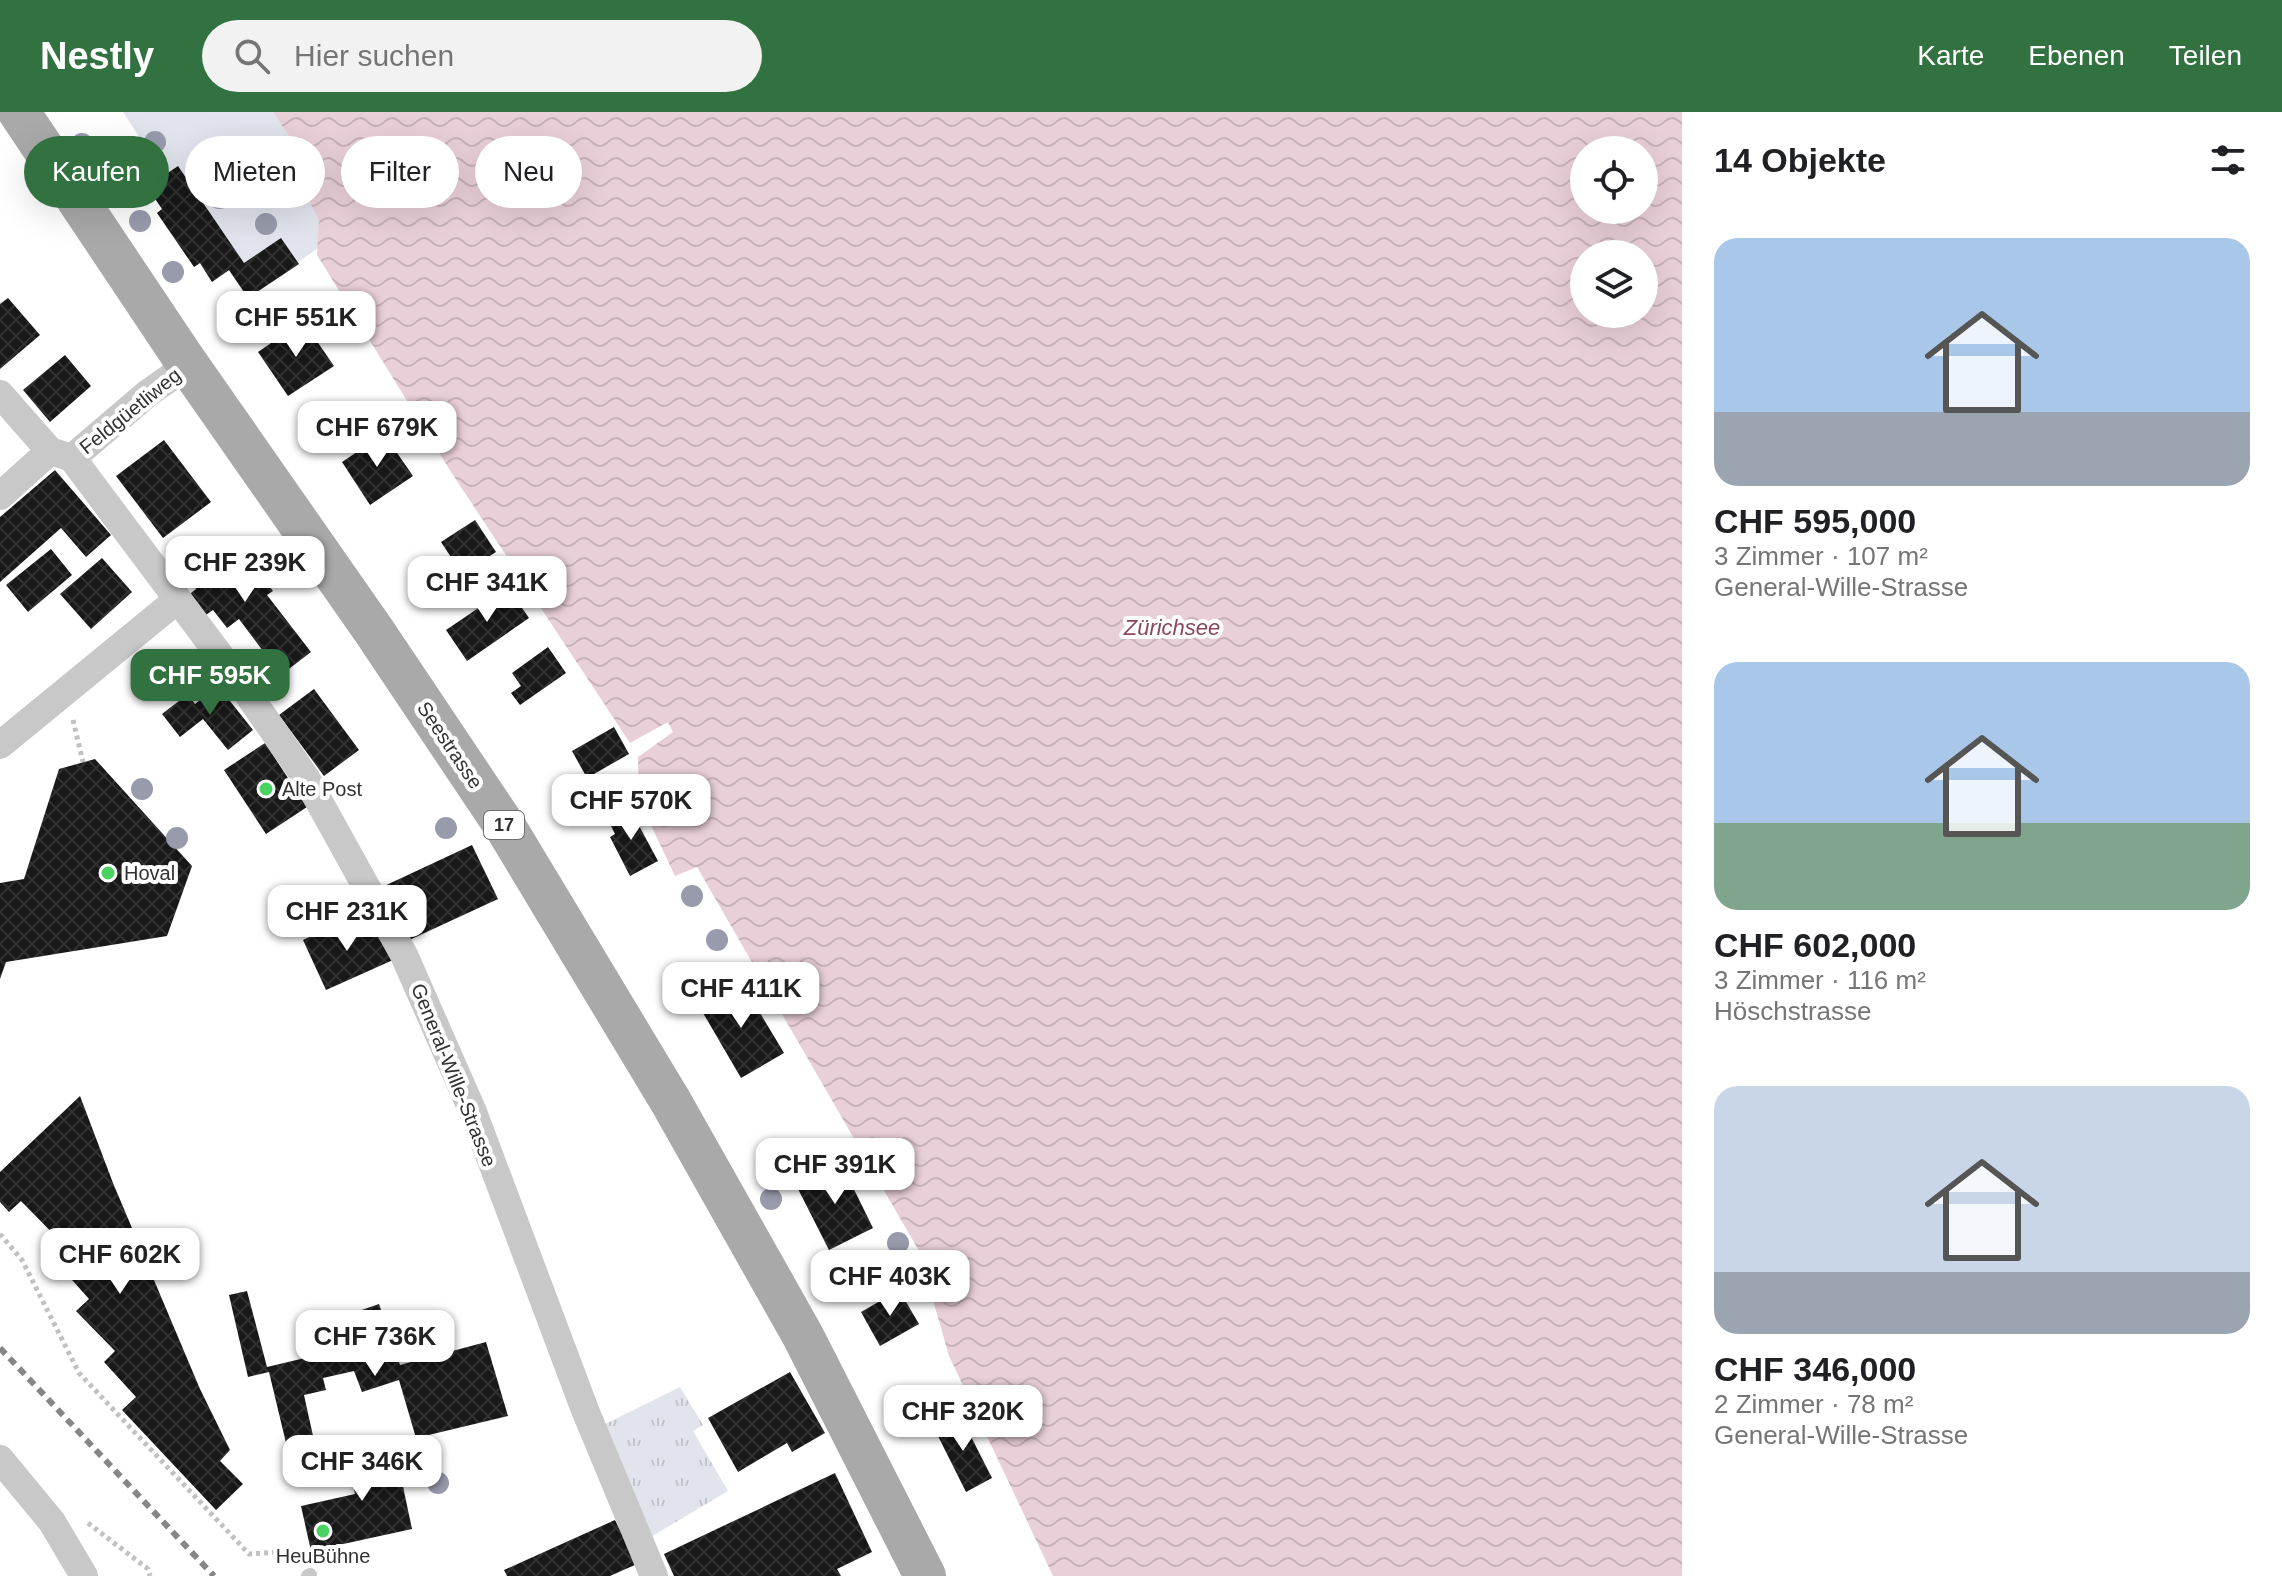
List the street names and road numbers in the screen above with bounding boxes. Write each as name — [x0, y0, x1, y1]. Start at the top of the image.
street label: Feldgüetliweg — [75, 364, 185, 458]
street label: Seestrasse — [413, 697, 487, 793]
road number: 17 — [484, 811, 524, 839]
street label: General-Wille-Strasse — [407, 980, 501, 1170]

